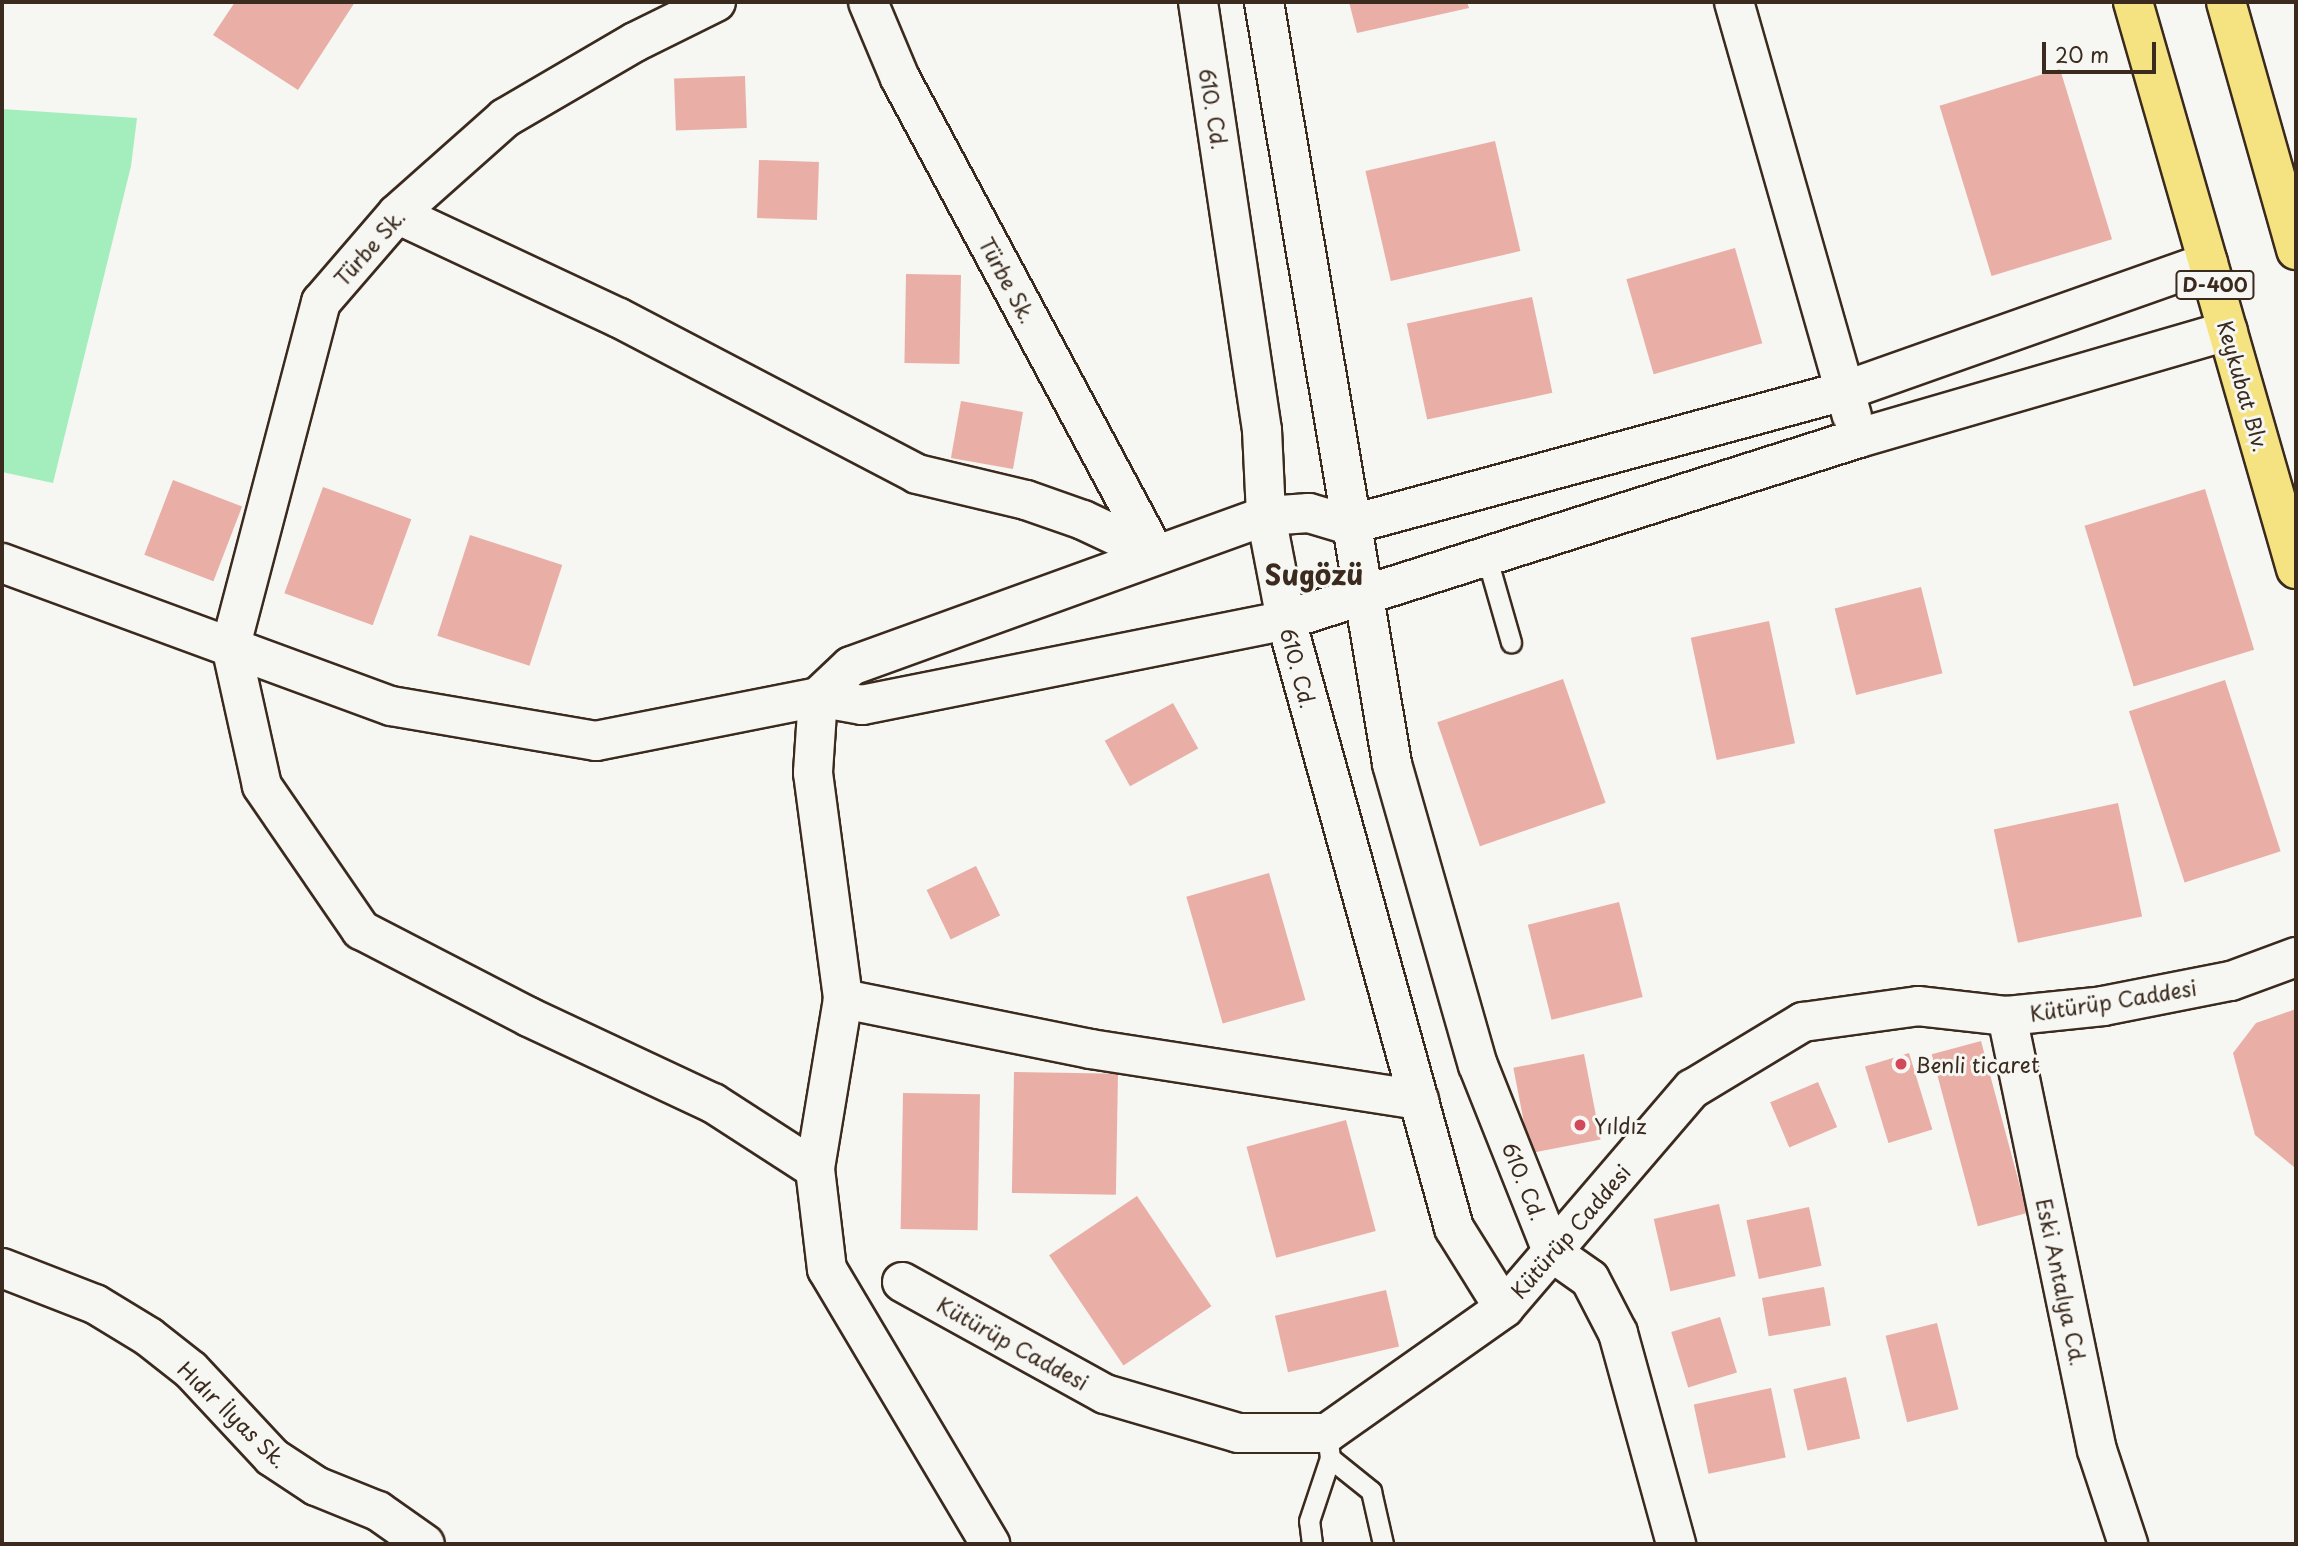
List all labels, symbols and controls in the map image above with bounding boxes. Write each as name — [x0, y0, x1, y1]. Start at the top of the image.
scale bar — [2046, 28, 2160, 72]
text: 20 m — [2055, 38, 2109, 70]
street label: 610. Cd. — [1195, 66, 1233, 152]
street label: Türbe Sk. — [328, 203, 410, 291]
street label: Türbe Sk. — [974, 232, 1042, 328]
road number: D-400 — [2175, 270, 2255, 300]
street label: Keykubat Blv. — [2213, 317, 2275, 455]
district label: Sugözü — [1265, 557, 1363, 591]
street label: 610. Cd. — [1276, 624, 1322, 712]
street label: Kütürüp Caddesi — [2028, 974, 2198, 1026]
place label: Benli ticaret — [1915, 1051, 2039, 1077]
marker: Benli ticaret — [1893, 1056, 1909, 1072]
place label: Yıldız — [1594, 1112, 1647, 1138]
marker: Yıldız — [1572, 1117, 1588, 1133]
street label: 610. Cd. — [1498, 1138, 1552, 1224]
street label: Kütürüp Caddesi — [1505, 1159, 1635, 1303]
street label: Eski Antalya Cd. — [2032, 1196, 2092, 1368]
street label: Kütürüp Caddesi — [933, 1291, 1093, 1395]
street label: Hıdır İlyas Sk. — [173, 1356, 293, 1472]

